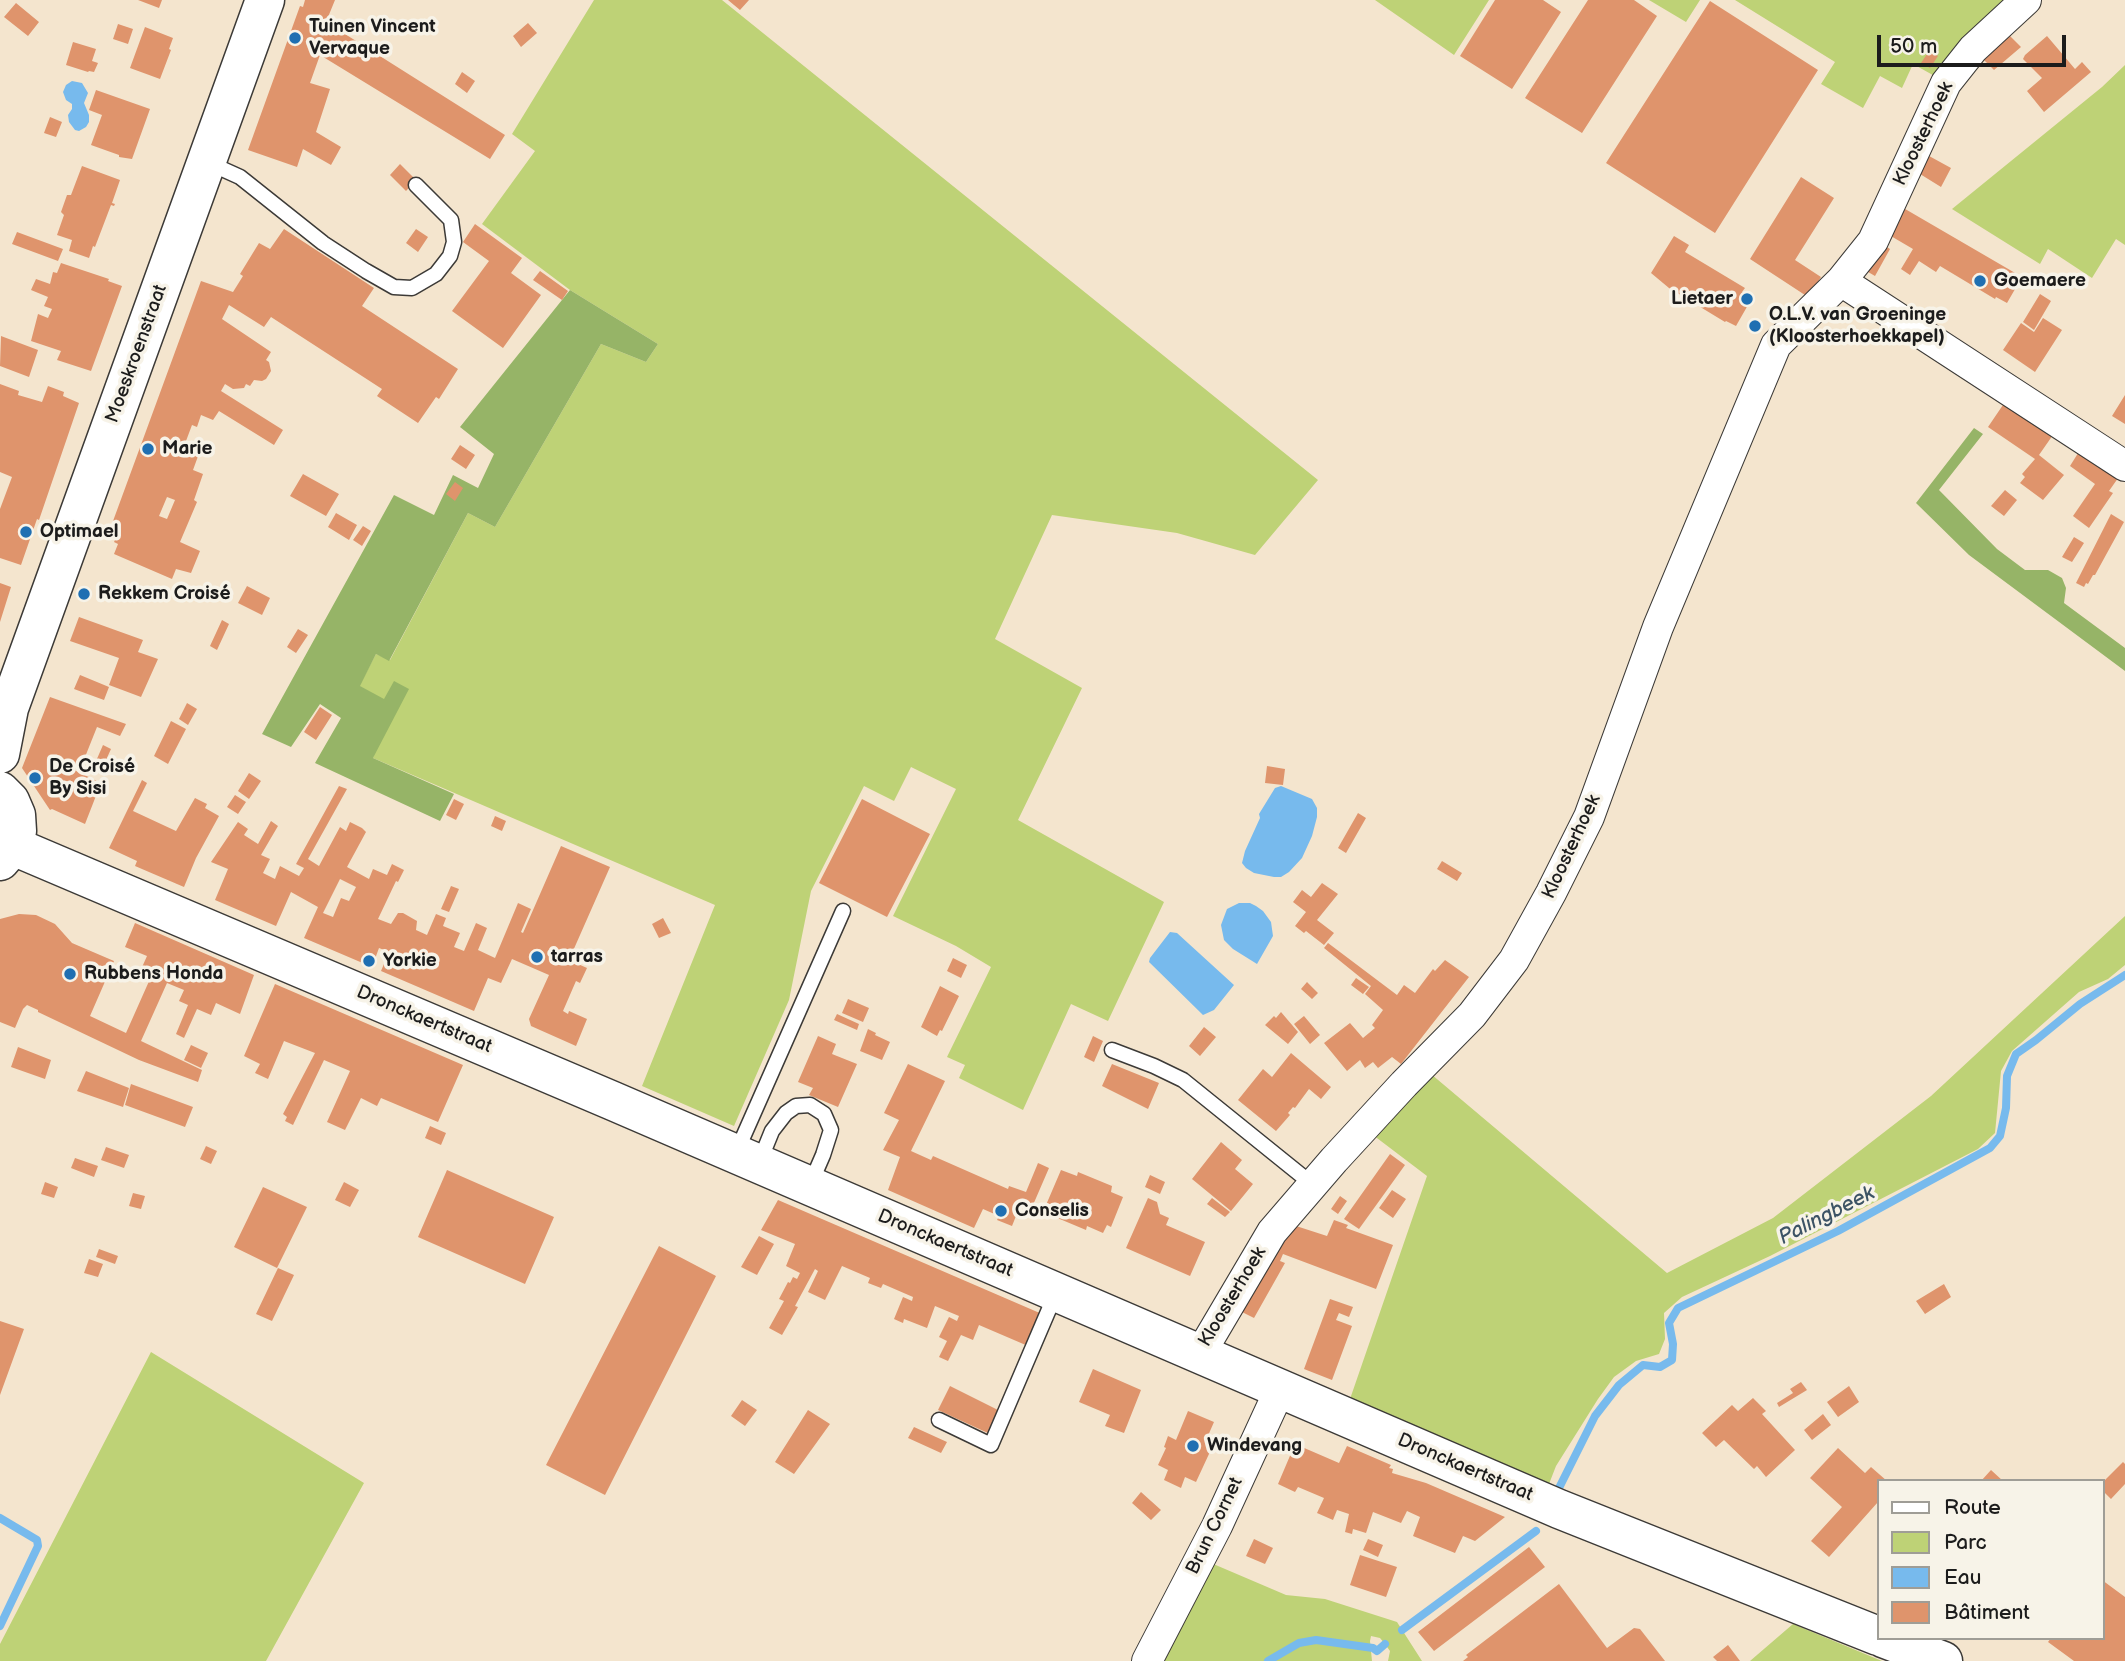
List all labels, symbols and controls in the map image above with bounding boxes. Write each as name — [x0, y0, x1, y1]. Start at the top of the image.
place label: Tuinen Vincent Vervaque — [309, 16, 436, 60]
scale bar — [1880, 21, 2069, 65]
marker: Tuinen Vincent Vervaque — [287, 30, 303, 46]
text: 50 m — [1890, 34, 1937, 59]
street label: Kloosterhoek — [1889, 78, 1959, 190]
place label: Goemaere — [1994, 270, 2086, 292]
marker: Goemaere — [1972, 273, 1988, 289]
street label: Moeskroenstraat — [101, 282, 173, 426]
place label: Lietaer — [1671, 288, 1733, 310]
marker: Lietaer — [1739, 291, 1755, 307]
place label: O.L.V. van Groeninge (Kloosterhoekkapel) — [1769, 304, 1946, 348]
marker: O.L.V. van Groeninge (Kloosterhoekkapel) — [1747, 318, 1763, 334]
place label: Marie — [162, 438, 212, 460]
marker: Marie — [140, 441, 156, 457]
place label: Optimael — [40, 521, 119, 543]
marker: Optimael — [18, 524, 34, 540]
place label: Rekkem Croisé — [98, 583, 230, 605]
marker: Rekkem Croisé — [76, 586, 92, 602]
place label: De Croisé By Sisi — [49, 756, 135, 800]
marker: De Croisé By Sisi — [27, 770, 43, 786]
street label: Kloosterhoek — [1538, 791, 1606, 903]
place label: tarras — [551, 946, 603, 968]
marker: tarras — [529, 949, 545, 965]
place label: Yorkie — [383, 950, 437, 972]
marker: Yorkie — [361, 953, 377, 969]
place label: Rubbens Honda — [84, 963, 224, 985]
marker: Rubbens Honda — [62, 966, 78, 982]
street label: Dronckaertstraat — [353, 981, 495, 1059]
water label: Palingbeek — [1775, 1181, 1879, 1251]
place label: Conselis — [1015, 1200, 1089, 1222]
marker: Conselis — [993, 1203, 1009, 1219]
street label: Dronckaertstraat — [874, 1205, 1016, 1283]
street label: Kloosterhoek — [1194, 1243, 1272, 1351]
street label: Dronckaertstraat — [1394, 1429, 1536, 1507]
place label: Windevang — [1207, 1435, 1302, 1457]
marker: Windevang — [1185, 1438, 1201, 1454]
street label: Brun Cornet — [1182, 1474, 1248, 1578]
legend — [1876, 1479, 2104, 1640]
text: Route — [1944, 1495, 2001, 1520]
text: Parc — [1944, 1530, 1987, 1555]
text: Eau — [1944, 1565, 1981, 1590]
text: Bâtiment — [1944, 1600, 2030, 1625]

